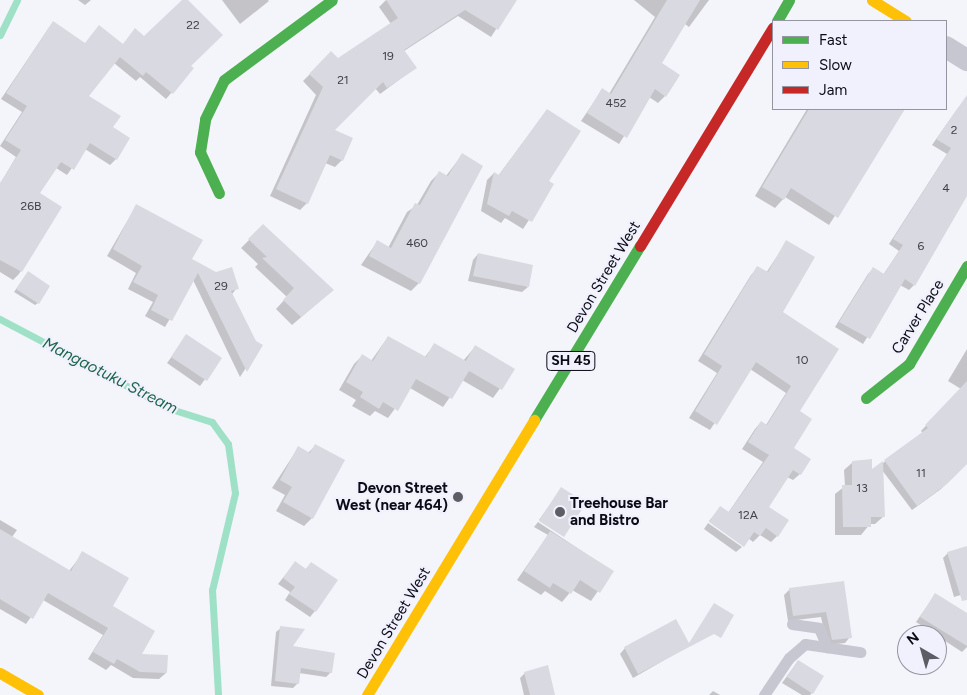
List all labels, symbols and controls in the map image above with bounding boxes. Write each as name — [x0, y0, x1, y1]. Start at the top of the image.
house number: 22 — [186, 19, 200, 33]
legend — [772, 20, 947, 110]
text: Fast — [819, 31, 847, 49]
house number: 19 — [382, 50, 394, 64]
text: Slow — [819, 56, 852, 74]
house number: 21 — [337, 74, 349, 88]
text: Jam — [819, 81, 847, 99]
house number: 452 — [605, 97, 627, 111]
house number: 2 — [951, 124, 957, 138]
house number: 4 — [942, 182, 950, 196]
house number: 26B — [21, 200, 41, 214]
street label: Devon Street West — [564, 218, 644, 336]
house number: 460 — [406, 237, 428, 251]
house number: 6 — [918, 240, 924, 254]
street label: Carver Place — [888, 277, 948, 357]
house number: 29 — [214, 280, 228, 294]
water label: Mangaotuku Stream — [39, 334, 181, 418]
road number: SH 45 — [546, 350, 596, 372]
house number: 10 — [796, 354, 808, 368]
house number: 11 — [916, 467, 926, 481]
place label: Devon Street West (near 464) — [336, 479, 448, 514]
house number: 13 — [856, 482, 868, 496]
marker: Devon Street West (near 464) — [452, 491, 464, 503]
place label: Treehouse Bar and Bistro — [570, 494, 668, 529]
marker: Treehouse Bar and Bistro — [554, 506, 566, 518]
house number: 12A — [738, 509, 758, 523]
street label: Devon Street West — [354, 564, 434, 682]
north arrow — [897, 625, 947, 675]
text: N — [904, 629, 923, 649]

